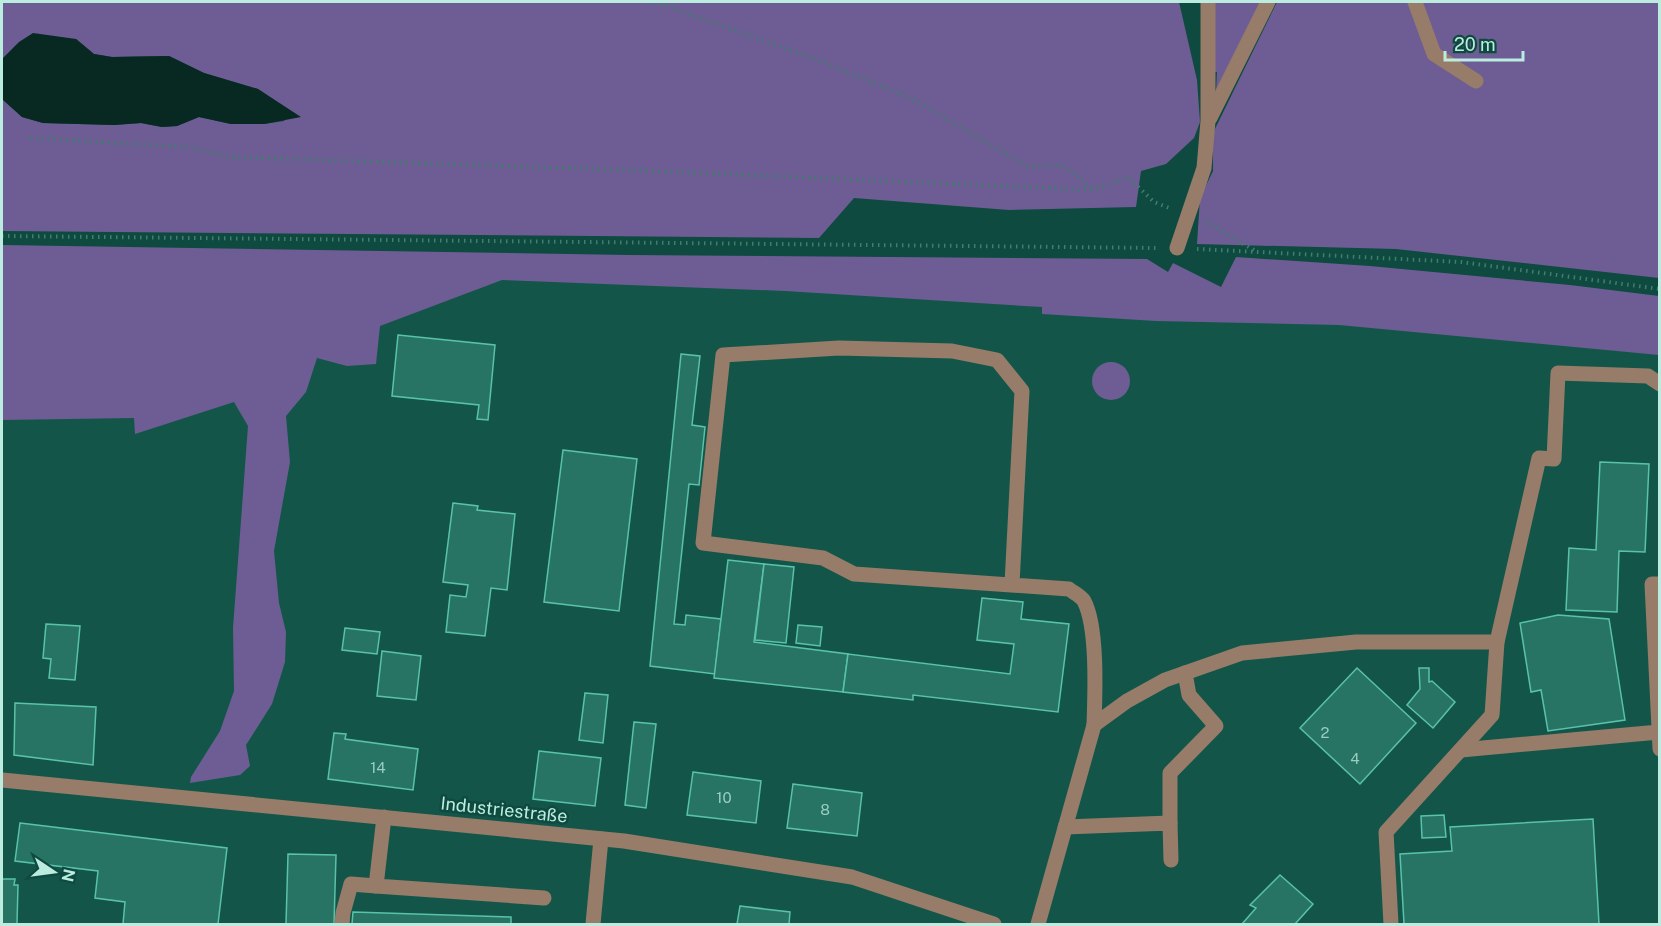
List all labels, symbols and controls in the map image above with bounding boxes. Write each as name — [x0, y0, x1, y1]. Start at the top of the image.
scale bar — [1445, 24, 1523, 62]
text: 20 m — [1454, 34, 1496, 55]
house number: 2 — [1321, 724, 1330, 741]
house number: 4 — [1350, 750, 1360, 767]
house number: 14 — [370, 759, 386, 776]
house number: 10 — [716, 789, 732, 806]
street label: Industriestraße — [440, 792, 569, 827]
house number: 8 — [820, 801, 830, 818]
north arrow — [24, 842, 84, 902]
text: N — [57, 867, 79, 883]

